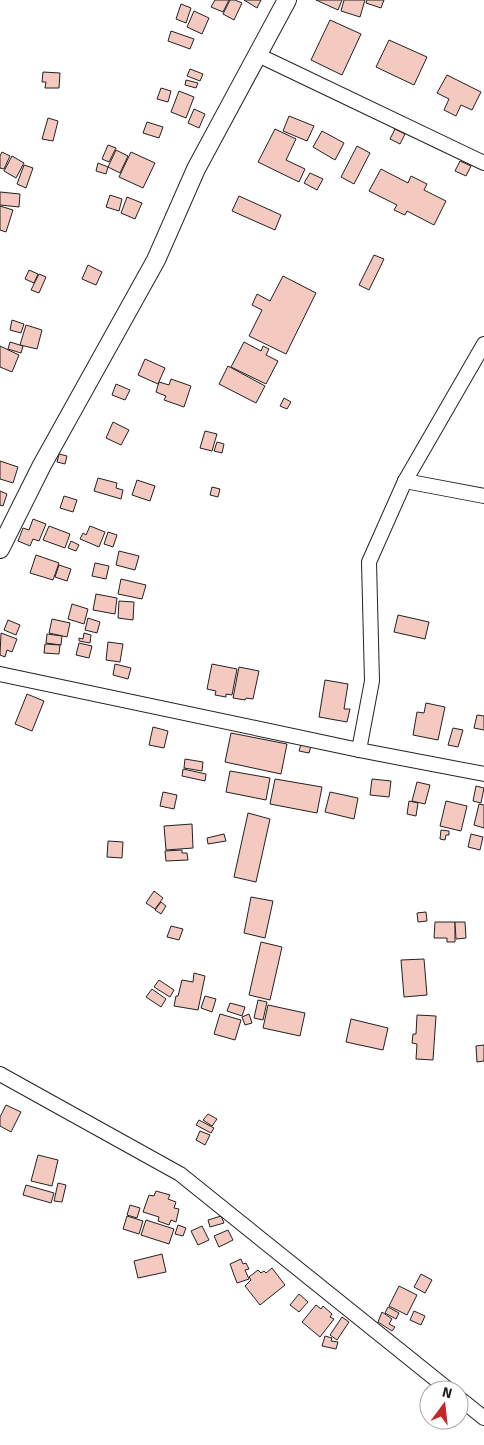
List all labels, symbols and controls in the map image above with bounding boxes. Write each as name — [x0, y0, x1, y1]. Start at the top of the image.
north arrow — [419, 1380, 469, 1430]
text: N — [440, 1383, 454, 1402]

